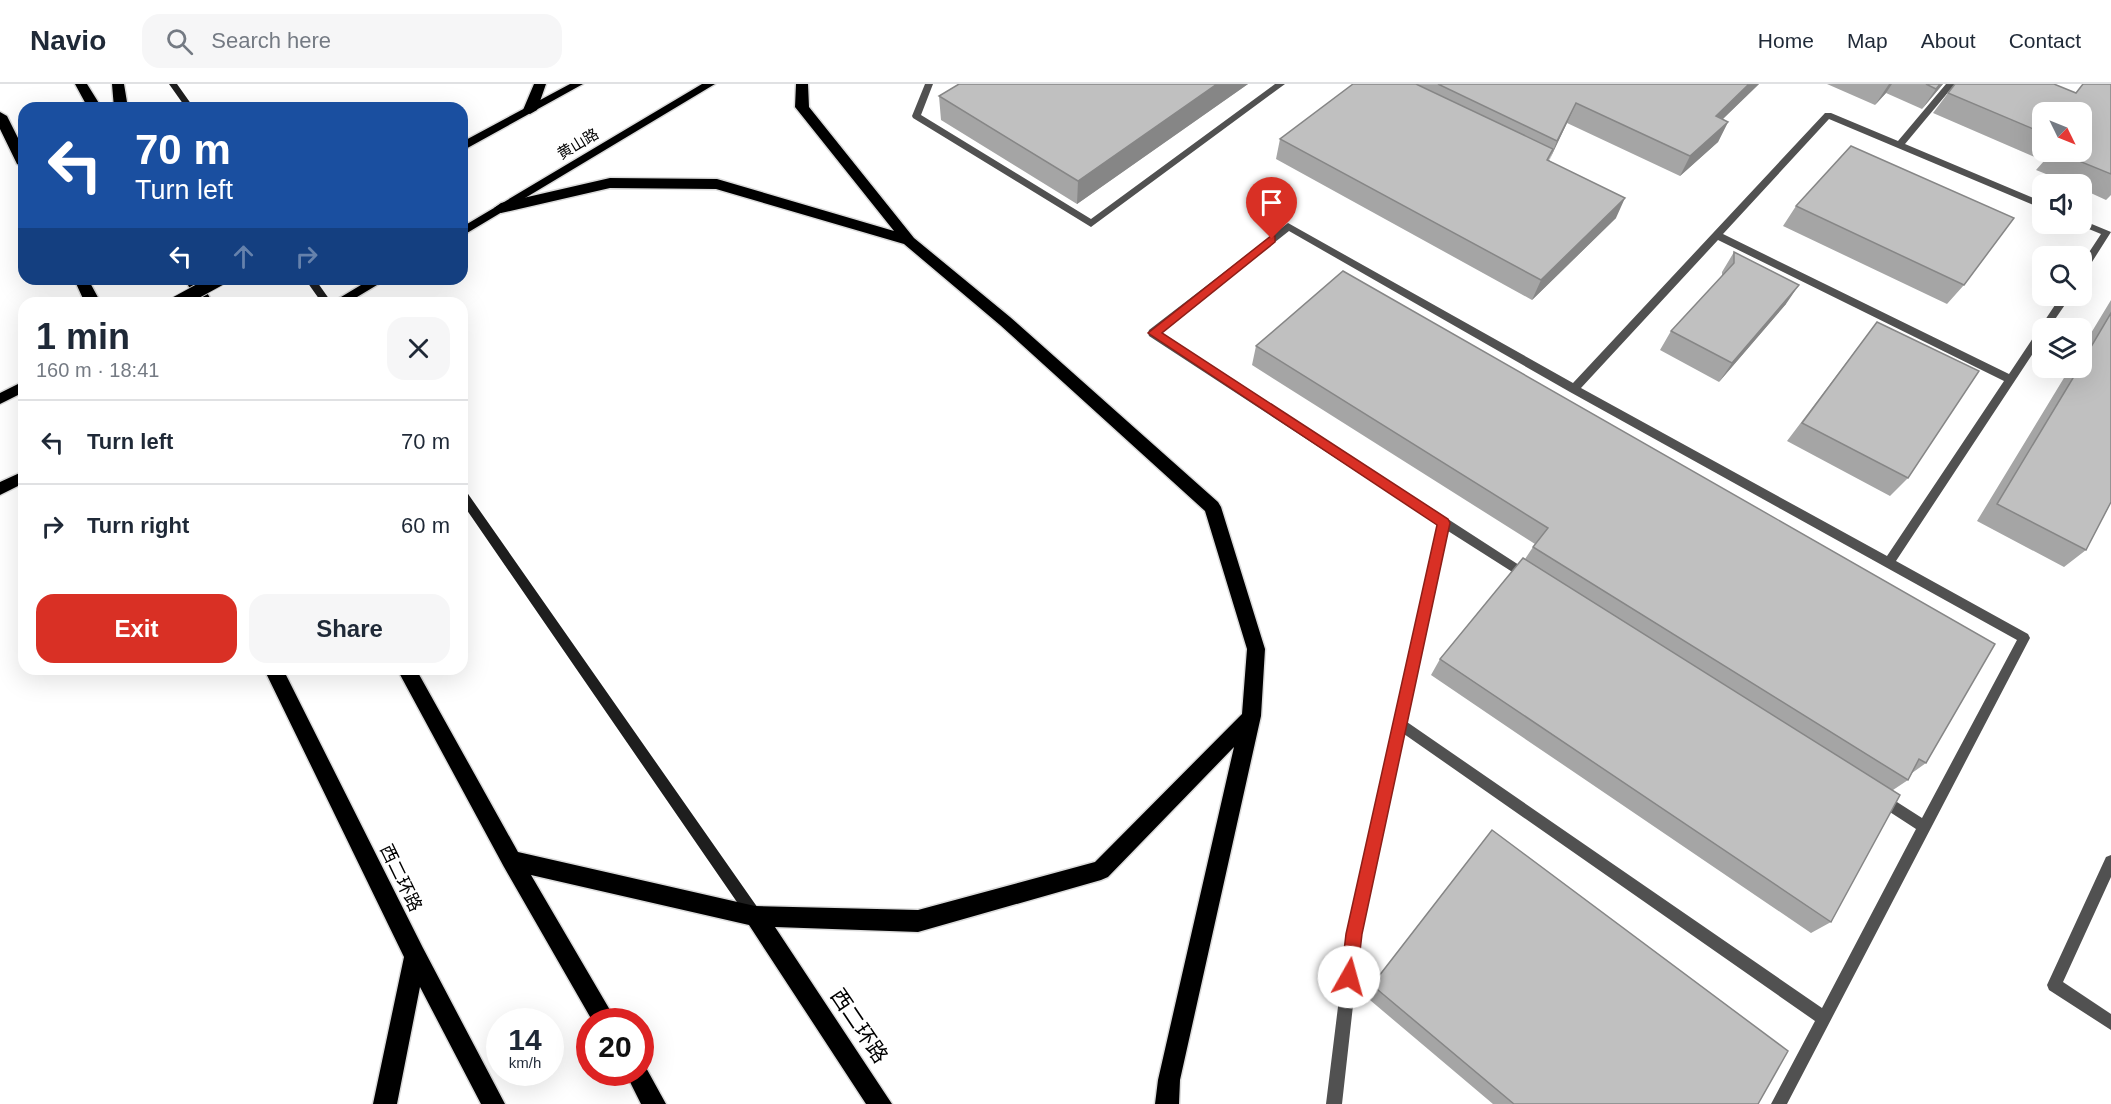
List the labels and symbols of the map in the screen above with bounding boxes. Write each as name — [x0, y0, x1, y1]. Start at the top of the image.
north arrow — [2032, 102, 2092, 162]
street label: 黄山路 — [554, 125, 601, 162]
pin — [1246, 177, 1297, 239]
street label: 西二环路 — [376, 841, 426, 915]
position arrow — [1317, 945, 1381, 1009]
street label: 西二环路 — [826, 984, 892, 1067]
speed limit sign: 20 — [576, 1008, 654, 1086]

